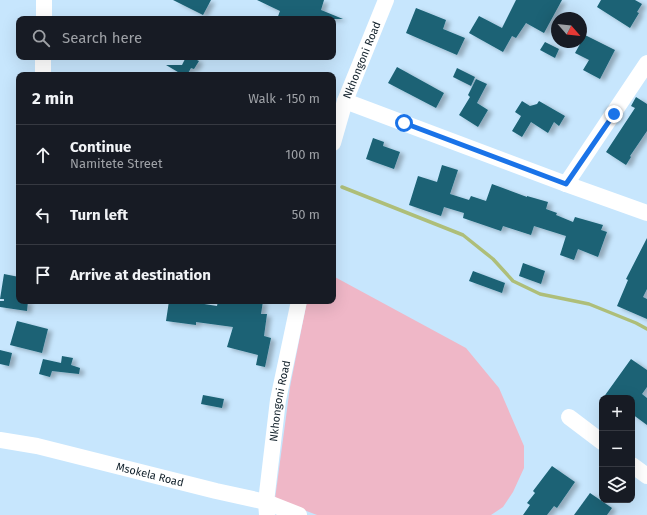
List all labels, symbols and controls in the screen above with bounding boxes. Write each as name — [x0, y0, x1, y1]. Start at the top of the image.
north arrow — [551, 12, 587, 48]
search box — [16, 16, 336, 60]
street label: Nkhongoni Road — [341, 20, 384, 101]
icon: search — [30, 27, 52, 49]
text: Search here — [62, 29, 142, 47]
text: 2 min — [32, 88, 74, 109]
text: Walk · 150 m — [248, 91, 320, 106]
route end — [605, 105, 623, 123]
route start — [395, 114, 413, 132]
text: Continue — [70, 138, 131, 156]
icon: ahead — [32, 144, 54, 166]
text: 100 m — [285, 147, 320, 162]
text: Namitete Street — [70, 156, 163, 171]
icon: left — [32, 204, 54, 226]
text: Turn left — [70, 206, 128, 224]
text: 50 m — [292, 207, 320, 222]
icon: arrive — [32, 264, 54, 286]
text: Arrive at destination — [70, 266, 211, 284]
street label: Nkhongoni Road — [267, 359, 293, 442]
map controls — [599, 395, 635, 503]
button: + — [599, 395, 635, 431]
button: − — [599, 431, 635, 467]
street label: Msokela Road — [115, 460, 185, 490]
button: layers — [599, 467, 635, 503]

